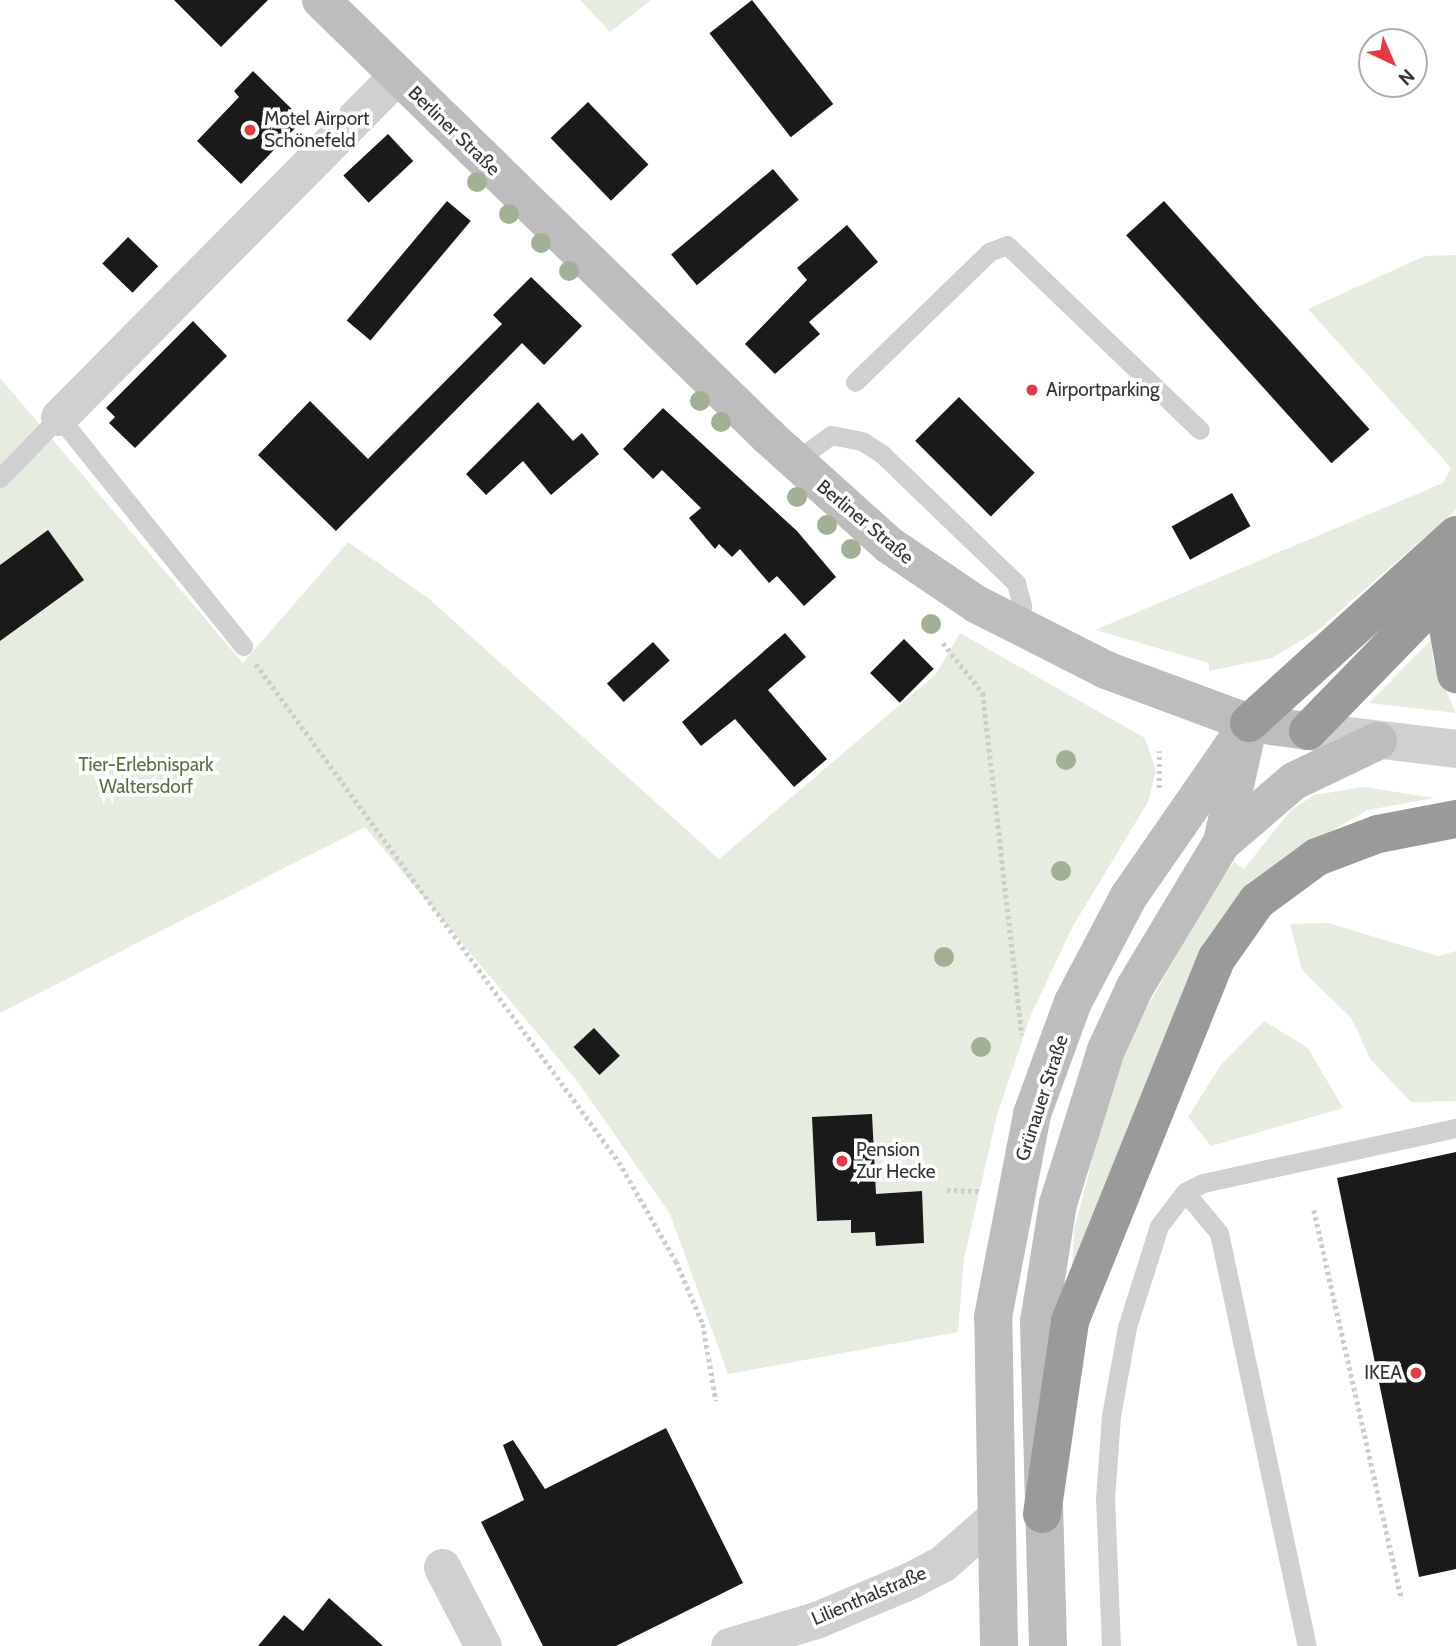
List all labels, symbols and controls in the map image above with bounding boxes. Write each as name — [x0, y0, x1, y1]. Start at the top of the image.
north arrow — [1358, 28, 1428, 98]
text: N — [1394, 64, 1419, 90]
street label: Berliner Straße — [403, 81, 505, 181]
place label: Motel Airport Schönefeld — [264, 108, 370, 152]
marker: Motel Airport Schönefeld — [242, 122, 258, 138]
place label: Airportparking — [1046, 379, 1160, 401]
marker: Airportparking — [1024, 382, 1040, 398]
street label: Berliner Straße — [812, 475, 918, 569]
park label: Tier-Erlebnispark Waltersdorf — [78, 754, 214, 798]
street label: Grünauer Straße — [1011, 1032, 1073, 1164]
place label: Pension Zur Hecke — [856, 1139, 935, 1183]
marker: Pension Zur Hecke — [834, 1153, 850, 1169]
place label: IKEA — [1364, 1362, 1402, 1384]
marker: IKEA — [1408, 1365, 1424, 1381]
street label: Lilienthalstraße — [808, 1562, 930, 1630]

